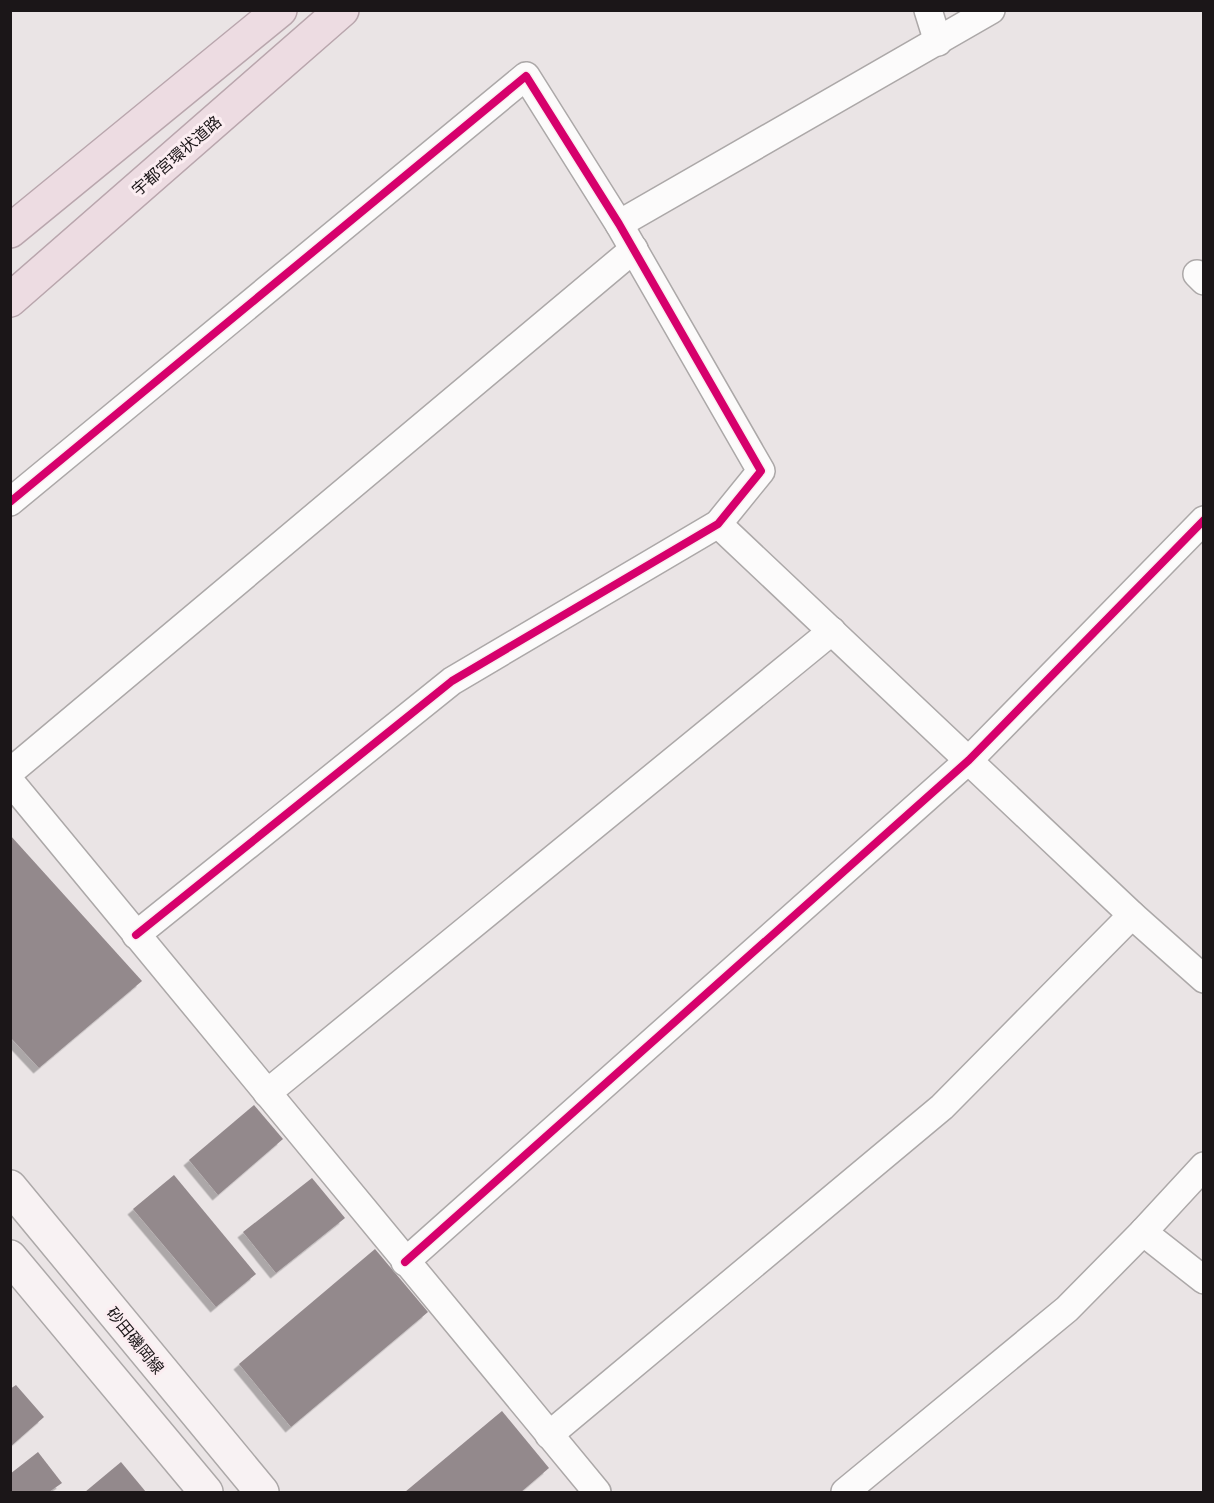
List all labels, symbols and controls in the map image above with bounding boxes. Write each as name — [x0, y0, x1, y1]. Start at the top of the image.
street label: 宇都宮環状道路 — [127, 110, 225, 200]
street label: 砂田磯岡線 — [103, 1302, 169, 1378]

